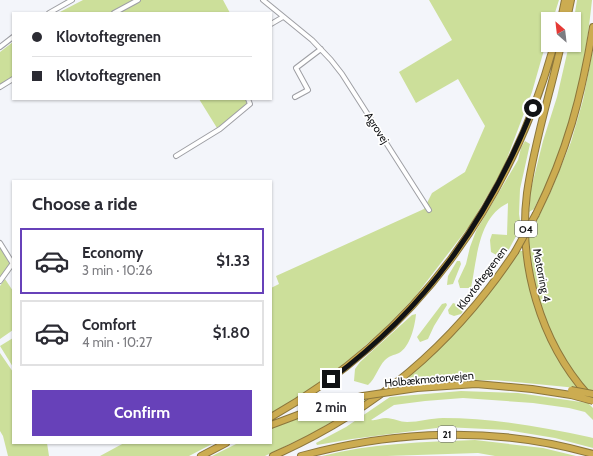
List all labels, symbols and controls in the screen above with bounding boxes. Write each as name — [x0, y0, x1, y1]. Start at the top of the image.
north arrow — [541, 12, 581, 52]
map controls — [541, 12, 581, 52]
text: Klovtoftegrenen — [56, 28, 161, 46]
text: Klovtoftegrenen — [56, 67, 161, 85]
route start — [524, 99, 542, 117]
street label: Agrovej — [362, 110, 392, 146]
text: Choose a ride — [32, 193, 137, 215]
road number: O4 — [515, 221, 537, 237]
icon: car — [34, 243, 70, 279]
text: Economy — [82, 244, 143, 262]
street label: Klovtoftegrenen — [454, 244, 510, 312]
street label: Motorring 4 — [530, 247, 554, 304]
text: $1.33 — [216, 252, 250, 270]
text: 3 min · 10:26 — [82, 262, 153, 278]
icon: car — [34, 315, 70, 351]
text: Comfort — [82, 316, 136, 334]
text: $1.80 — [213, 324, 250, 342]
text: 4 min · 10:27 — [82, 334, 152, 350]
street label: Holbækmotorvejen — [384, 368, 474, 390]
route end — [322, 370, 340, 388]
button: Confirm — [32, 390, 252, 436]
callout: 2 min — [298, 393, 364, 421]
text: 2 min — [315, 399, 347, 415]
road number: 21 — [438, 426, 456, 442]

